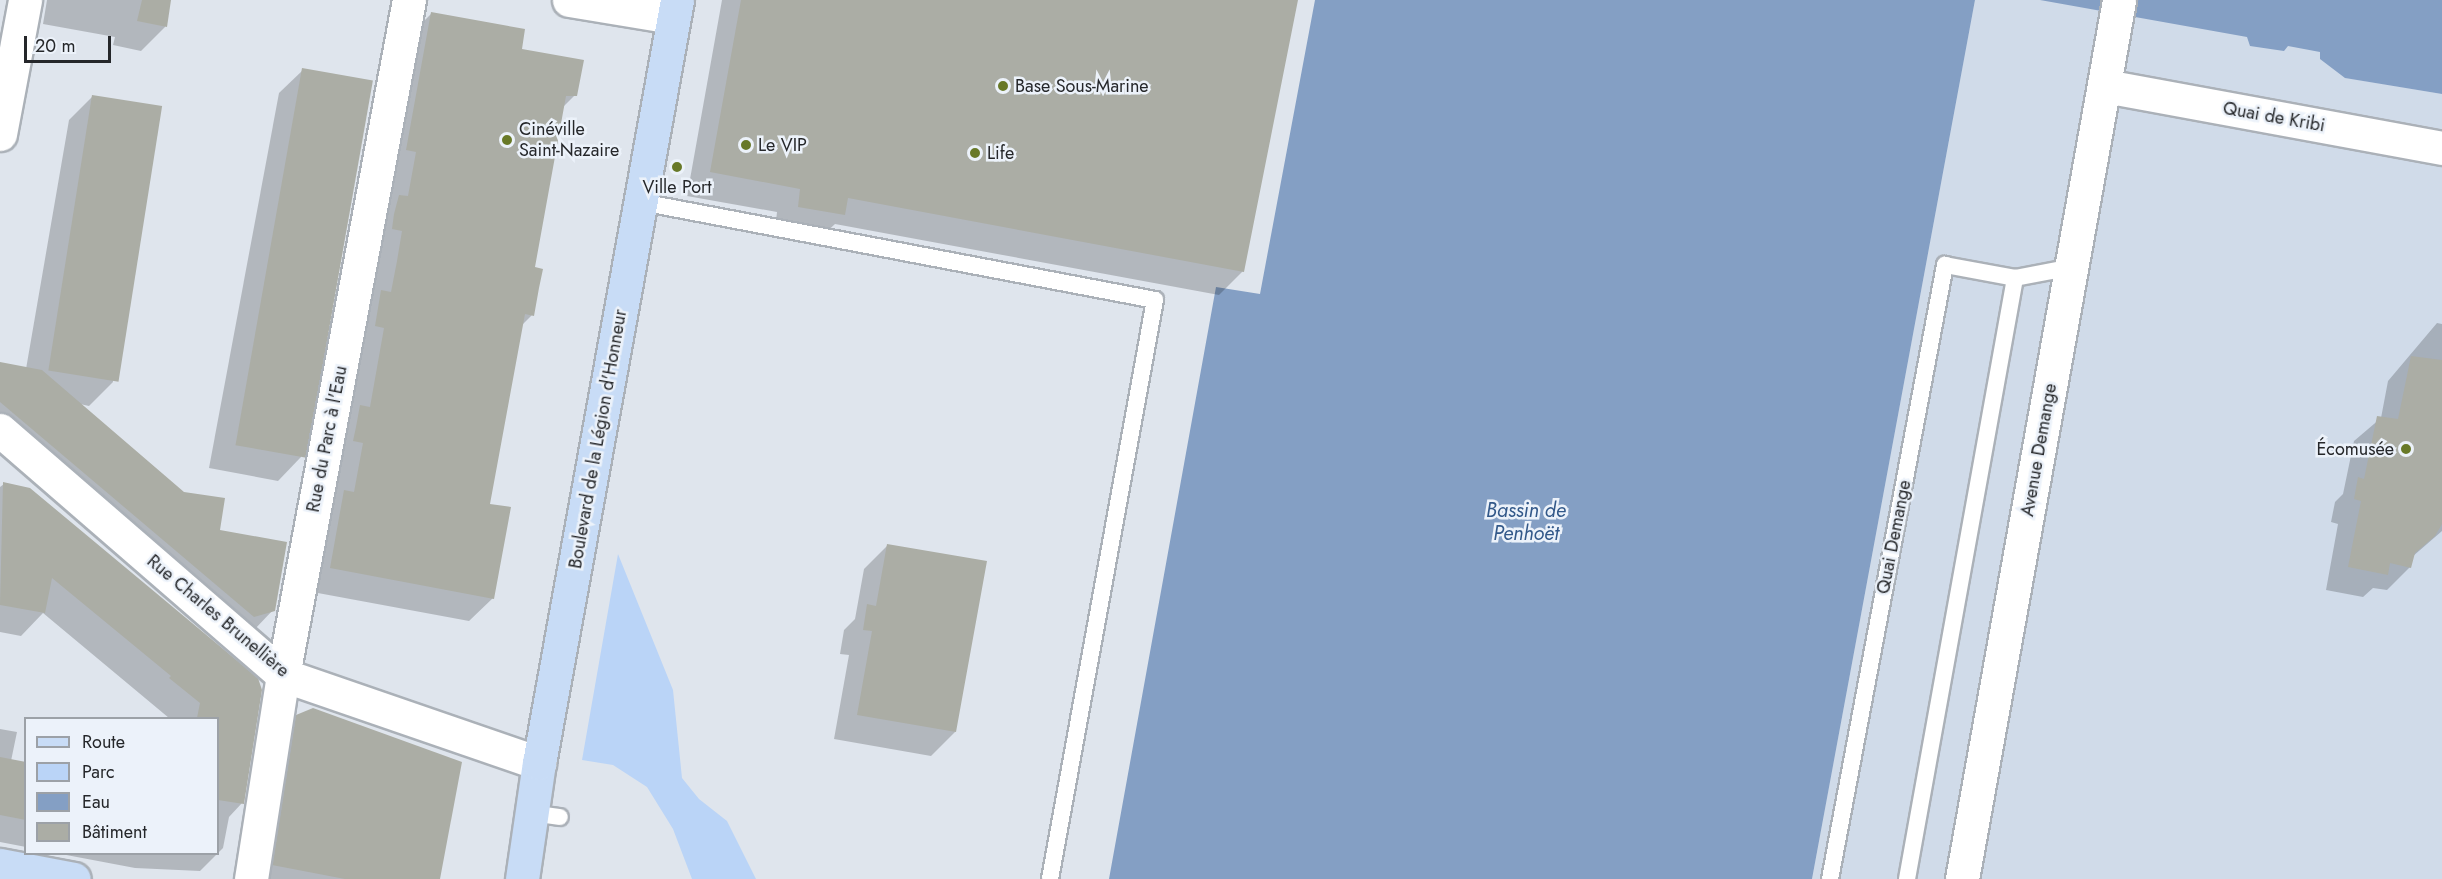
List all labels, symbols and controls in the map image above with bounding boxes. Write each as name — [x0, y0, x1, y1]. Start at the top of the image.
scale bar — [27, 24, 114, 62]
text: 20 m — [35, 33, 75, 59]
place label: Base Sous-Marine — [1015, 75, 1149, 97]
marker: Base Sous-Marine — [996, 79, 1010, 93]
street label: Quai de Kribi — [2221, 97, 2327, 137]
place label: Cinéville Saint-Nazaire — [519, 119, 619, 162]
marker: Cinéville Saint-Nazaire — [500, 133, 514, 147]
place label: Le VIP — [758, 134, 807, 156]
marker: Le VIP — [739, 138, 753, 152]
place label: Life — [987, 142, 1014, 164]
marker: Life — [968, 146, 982, 160]
marker: Ville Port — [670, 160, 684, 174]
place label: Ville Port — [642, 176, 712, 198]
street label: Boulevard de la Légion d'Honneur — [565, 308, 631, 570]
street label: Rue du Parc à l'Eau — [302, 364, 352, 514]
street label: Avenue Demange — [2017, 382, 2061, 518]
place label: Écomusée — [2316, 438, 2394, 460]
marker: Écomusée — [2399, 442, 2413, 456]
street label: Quai Demange — [1872, 478, 1916, 596]
water label: Bassin de Penhoët — [1486, 499, 1566, 546]
street label: Rue Charles Brunellière — [143, 550, 293, 682]
legend — [24, 717, 219, 855]
text: Route — [82, 729, 125, 755]
text: Parc — [82, 759, 115, 785]
text: Eau — [82, 789, 110, 815]
text: Bâtiment — [82, 819, 147, 845]

